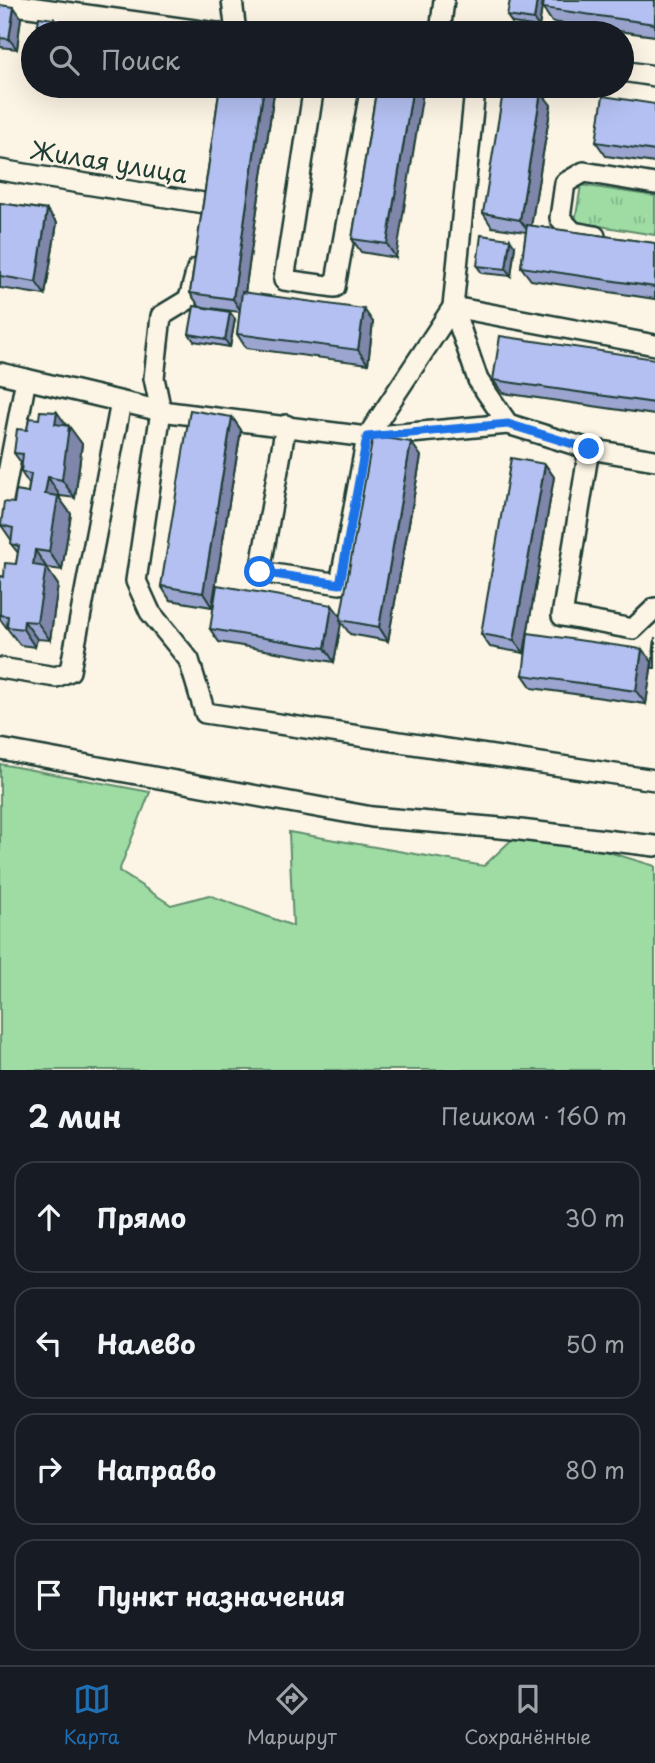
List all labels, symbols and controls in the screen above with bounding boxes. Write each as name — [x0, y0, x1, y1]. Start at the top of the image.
search box — [21, 21, 634, 98]
text: Поиск — [101, 40, 180, 79]
icon: search — [45, 41, 83, 79]
street label: Жилая улица — [27, 131, 190, 191]
route end — [573, 433, 604, 464]
route start — [244, 556, 275, 587]
text: 2 мин — [28, 1093, 122, 1138]
text: Пешком · 160 m — [441, 1098, 627, 1133]
icon: ahead — [30, 1198, 68, 1236]
text: Прямо — [97, 1198, 186, 1237]
text: 30 m — [564, 1200, 625, 1235]
icon: left — [30, 1324, 68, 1362]
text: Налево — [97, 1324, 195, 1363]
text: 50 m — [565, 1326, 625, 1361]
icon: right — [30, 1450, 68, 1488]
text: Направо — [97, 1450, 216, 1489]
text: 80 m — [565, 1452, 625, 1487]
icon: arrive — [30, 1576, 68, 1614]
text: Пункт назначения — [97, 1576, 345, 1615]
tab: Карта — [64, 1680, 120, 1750]
tab: Маршрут — [247, 1680, 337, 1750]
tab: Сохранённые — [464, 1680, 591, 1750]

